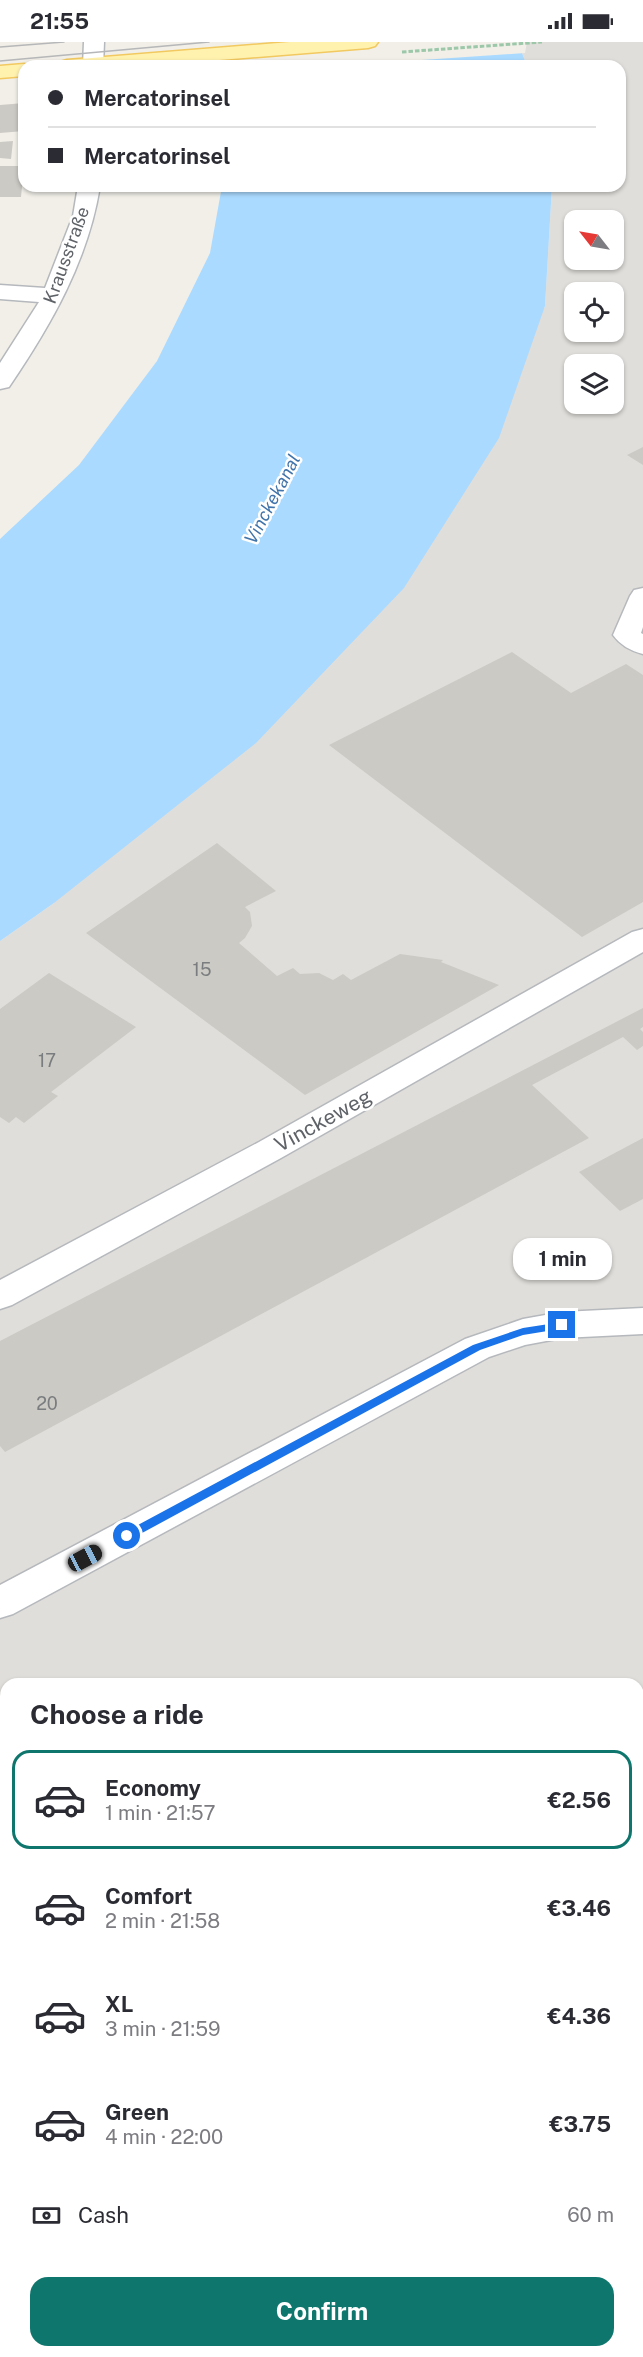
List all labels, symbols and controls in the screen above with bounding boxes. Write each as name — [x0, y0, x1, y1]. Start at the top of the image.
text: 21:55 — [30, 8, 89, 34]
text: Mercatorinsel — [84, 85, 231, 111]
text: Mercatorinsel — [84, 143, 231, 169]
street label: Krausstraße — [39, 204, 93, 306]
north arrow — [564, 210, 624, 270]
map controls — [564, 210, 624, 414]
button: locate — [564, 282, 624, 342]
button: layers — [564, 354, 624, 414]
water label: Vinckekanal — [240, 451, 304, 547]
house number: 15 — [193, 959, 211, 980]
house number: 17 — [38, 1050, 56, 1071]
street label: Vinckeweg — [270, 1083, 376, 1157]
callout: 1 min — [512, 1238, 612, 1280]
text: 1 min — [538, 1247, 587, 1271]
route end — [548, 1311, 575, 1338]
house number: 20 — [36, 1393, 58, 1414]
route start — [113, 1522, 140, 1549]
car — [65, 1542, 105, 1574]
text: Choose a ride — [30, 1698, 204, 1730]
icon: car — [33, 1773, 87, 1827]
text: Economy — [105, 1775, 201, 1801]
text: €2.56 — [547, 1787, 611, 1813]
text: 1 min · 21:57 — [105, 1801, 216, 1825]
icon: car — [33, 1881, 87, 1935]
text: Comfort — [105, 1883, 192, 1909]
text: €3.46 — [547, 1895, 611, 1921]
text: 2 min · 21:58 — [105, 1909, 220, 1933]
icon: car — [33, 1989, 87, 2043]
text: XL — [105, 1991, 133, 2017]
text: €4.36 — [547, 2003, 611, 2029]
text: 3 min · 21:59 — [105, 2017, 220, 2041]
icon: car — [33, 2097, 87, 2151]
text: Green — [105, 2099, 169, 2125]
text: €3.75 — [549, 2111, 611, 2137]
text: 4 min · 22:00 — [105, 2125, 223, 2149]
icon: cash — [30, 2199, 63, 2232]
text: Cash — [78, 2202, 129, 2228]
text: 60 m — [567, 2203, 614, 2227]
button: Confirm — [30, 2277, 614, 2346]

